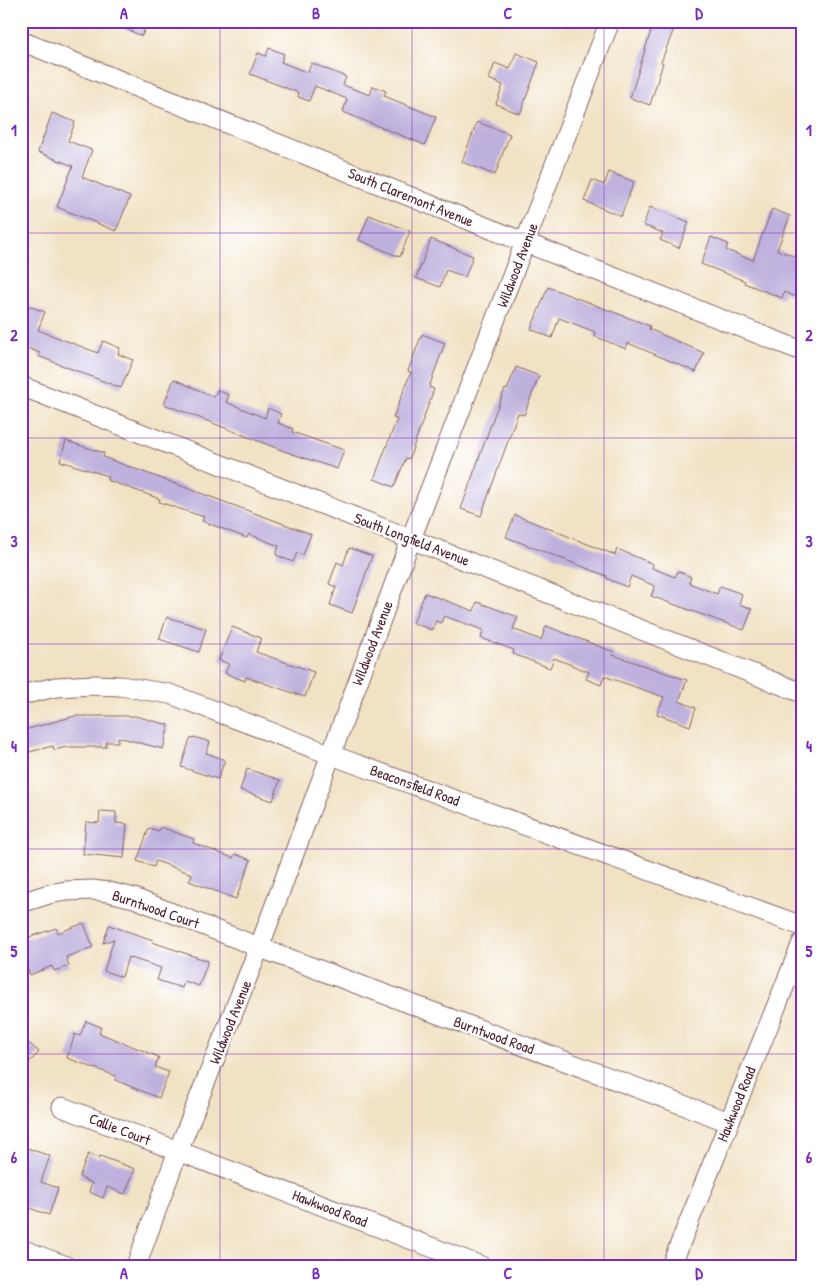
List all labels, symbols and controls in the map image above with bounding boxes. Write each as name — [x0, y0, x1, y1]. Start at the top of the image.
text: A — [120, 2, 128, 24]
text: B — [312, 2, 320, 24]
text: C — [504, 2, 513, 24]
text: D — [695, 2, 703, 24]
text: 1 — [11, 119, 17, 141]
text: 1 — [806, 119, 812, 141]
street label: South Claremont Avenue — [345, 162, 477, 232]
street label: Wildwood Avenue — [491, 220, 543, 310]
text: 2 — [10, 324, 18, 346]
text: 2 — [805, 324, 813, 346]
street label: South Longfield Avenue — [351, 507, 473, 571]
text: 3 — [10, 530, 18, 552]
text: 3 — [805, 530, 813, 552]
street label: Wildwood Avenue — [346, 598, 398, 688]
text: 4 — [11, 735, 17, 757]
text: 4 — [806, 735, 812, 757]
street label: Beaconsfield Road — [367, 759, 463, 811]
street label: Burntwood Court — [110, 884, 203, 934]
text: 5 — [11, 940, 18, 962]
text: 5 — [806, 940, 813, 962]
street label: Wildwood Avenue — [204, 977, 256, 1067]
street label: Burntwood Road — [451, 1011, 537, 1059]
street label: Hawkwood Road — [711, 1063, 761, 1145]
street label: Callie Court — [86, 1108, 155, 1151]
text: 6 — [11, 1146, 18, 1168]
text: 6 — [806, 1146, 813, 1168]
street label: Hawkwood Road — [289, 1184, 371, 1232]
text: A — [120, 1262, 128, 1284]
text: B — [312, 1262, 320, 1284]
text: C — [504, 1262, 513, 1284]
text: D — [695, 1262, 703, 1284]

